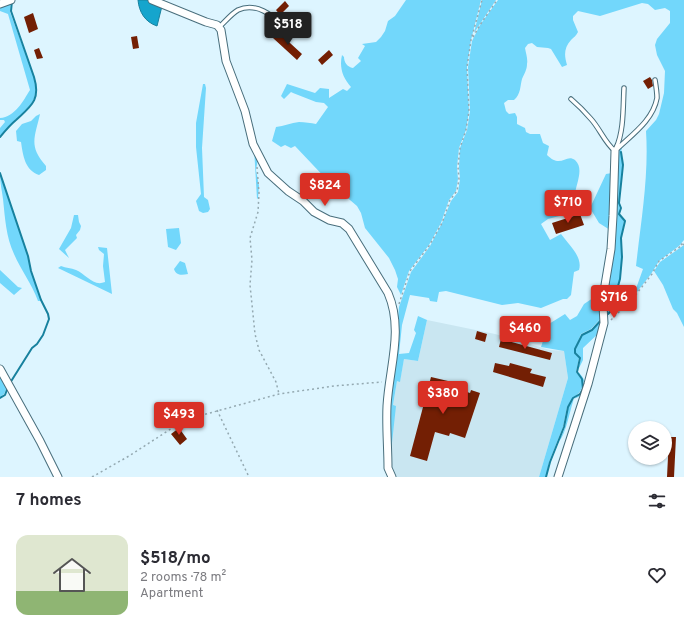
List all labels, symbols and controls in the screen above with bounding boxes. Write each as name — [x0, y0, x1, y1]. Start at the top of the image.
pin: $518 — [264, 12, 312, 46]
text: $518 — [273, 17, 303, 33]
pin: $824 — [301, 173, 349, 207]
text: $824 — [309, 178, 341, 194]
pin: $710 — [544, 190, 592, 224]
text: $710 — [554, 195, 582, 211]
pin: $716 — [590, 285, 638, 319]
text: $716 — [600, 290, 628, 306]
pin: $460 — [501, 316, 549, 350]
text: $460 — [509, 321, 541, 337]
pin: $380 — [419, 381, 467, 415]
text: $380 — [427, 386, 459, 402]
pin: $493 — [155, 402, 203, 436]
text: $493 — [163, 407, 195, 423]
map controls — [628, 421, 672, 465]
button: layers — [628, 421, 672, 465]
text: 7 homes — [16, 490, 82, 512]
icon: filters — [646, 490, 668, 512]
text: $518/mo — [140, 548, 211, 570]
icon: home — [48, 551, 96, 599]
icon: heart — [646, 564, 668, 586]
text: 2 rooms · 78 m² — [140, 570, 226, 586]
text: Apartment — [140, 586, 203, 602]

